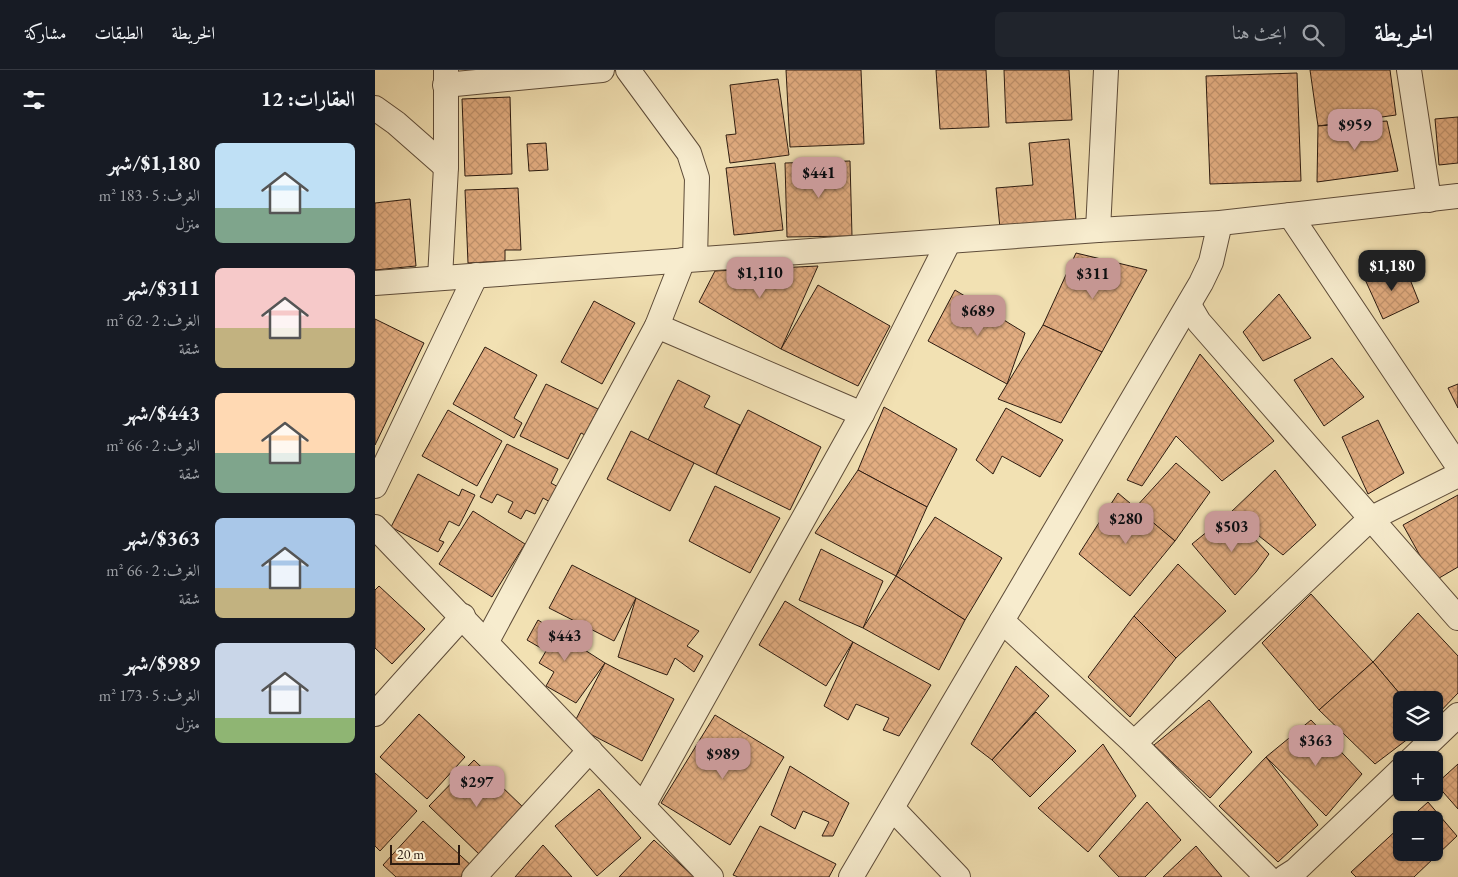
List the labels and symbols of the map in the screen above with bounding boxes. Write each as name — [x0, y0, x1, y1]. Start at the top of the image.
pin: $959 — [1325, 108, 1385, 151]
pin: $441 — [789, 156, 849, 199]
pin: $1,180 — [1351, 250, 1433, 292]
pin: $1,110 — [719, 256, 801, 299]
pin: $311 — [1063, 258, 1123, 300]
pin: $689 — [948, 294, 1008, 337]
pin: $280 — [1096, 502, 1156, 545]
pin: $503 — [1202, 510, 1262, 553]
pin: $443 — [535, 620, 595, 662]
pin: $363 — [1286, 724, 1346, 767]
pin: $989 — [693, 738, 753, 780]
pin: $297 — [447, 766, 507, 808]
scale bar — [390, 842, 460, 865]

